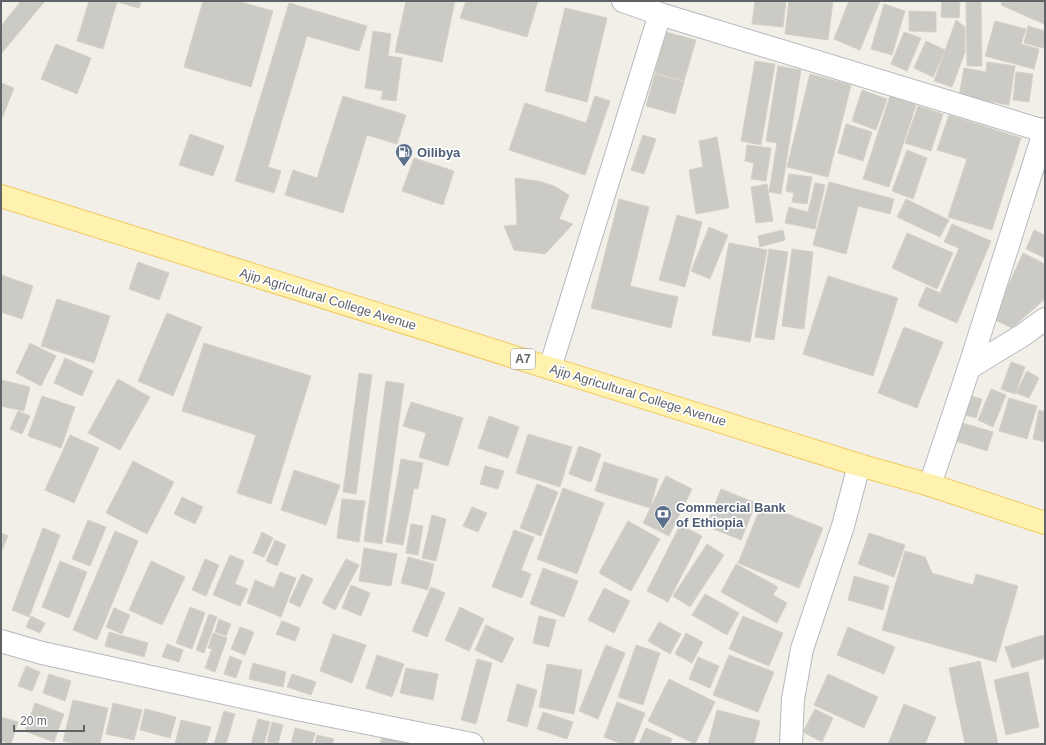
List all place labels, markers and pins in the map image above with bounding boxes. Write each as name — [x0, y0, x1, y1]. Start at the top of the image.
fuel station icon: Oilibya — [394, 142, 414, 167]
place label: Oilibya — [417, 145, 461, 160]
place label: Commercial Bank of Ethiopia — [676, 500, 787, 530]
bank icon: Commercial Bank of Ethiopia — [653, 504, 673, 529]

